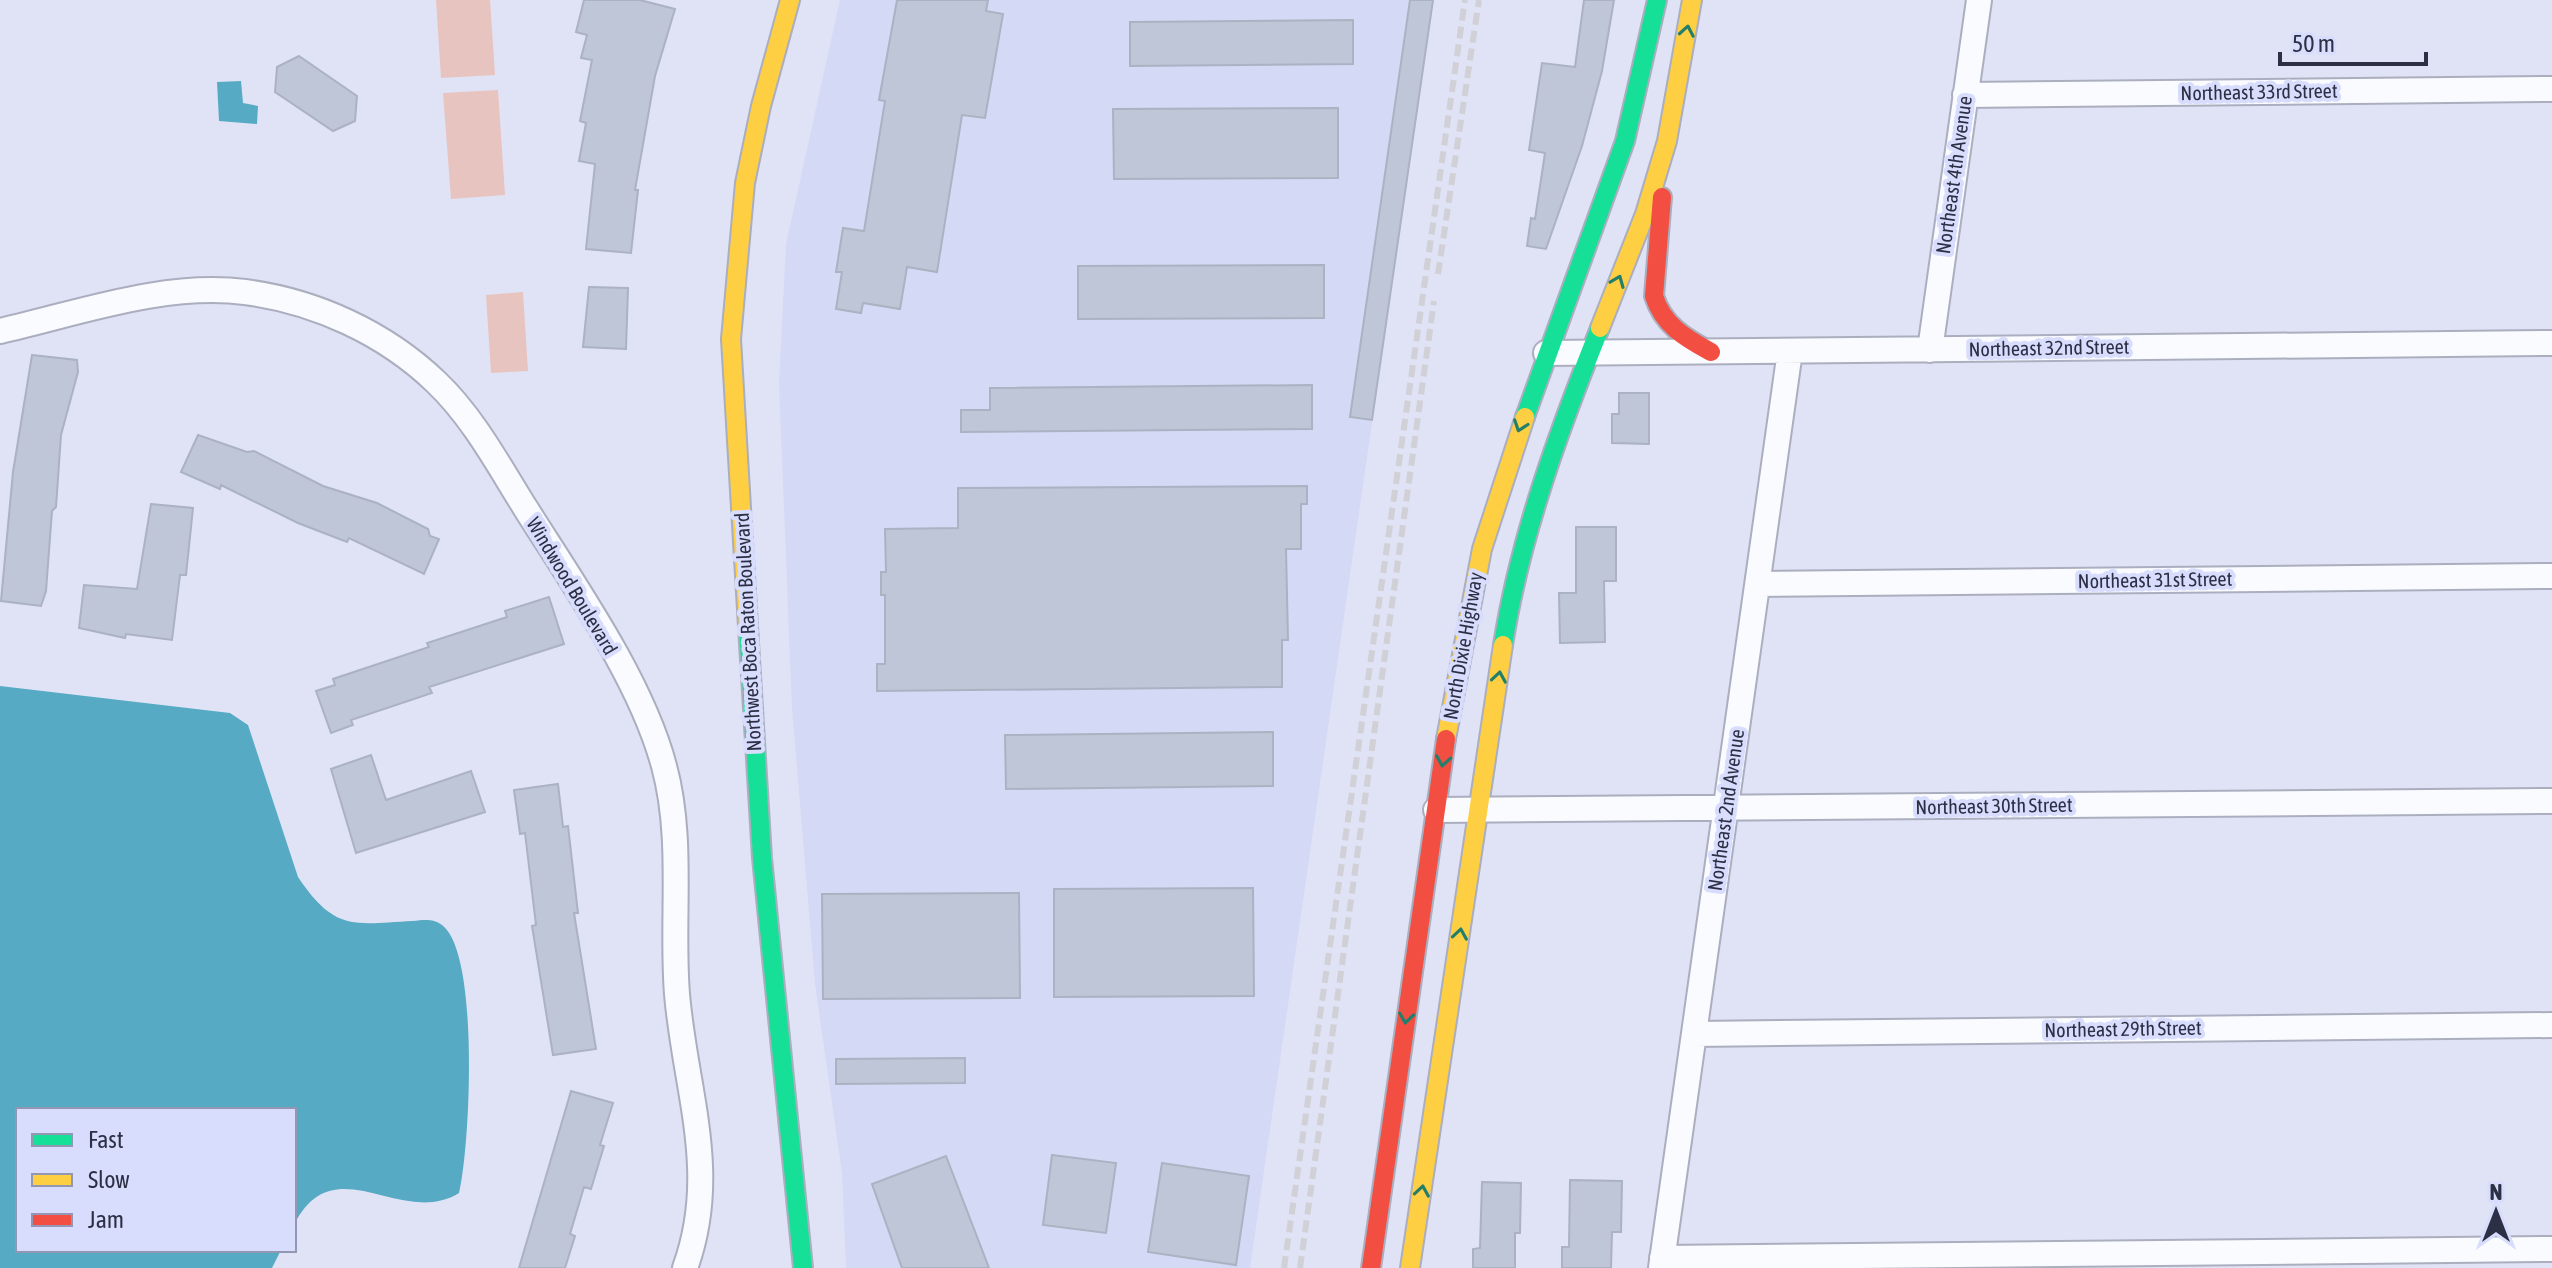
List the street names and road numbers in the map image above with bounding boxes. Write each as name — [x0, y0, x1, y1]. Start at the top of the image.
street label: Northeast 33rd Street — [2180, 79, 2338, 104]
street label: Northeast 4th Avenue — [1931, 94, 1976, 255]
street label: Northeast 32nd Street — [1968, 335, 2130, 360]
street label: Northwest Boca Raton Boulevard — [730, 512, 765, 752]
street label: Windwood Boulevard — [522, 513, 623, 659]
street label: Northeast 31st Street — [2078, 567, 2233, 592]
street label: North Dixie Highway — [1438, 570, 1487, 721]
street label: Northeast 2nd Avenue — [1703, 728, 1748, 892]
street label: Northeast 30th Street — [1915, 793, 2073, 818]
street label: Northeast 29th Street — [2044, 1016, 2202, 1041]

